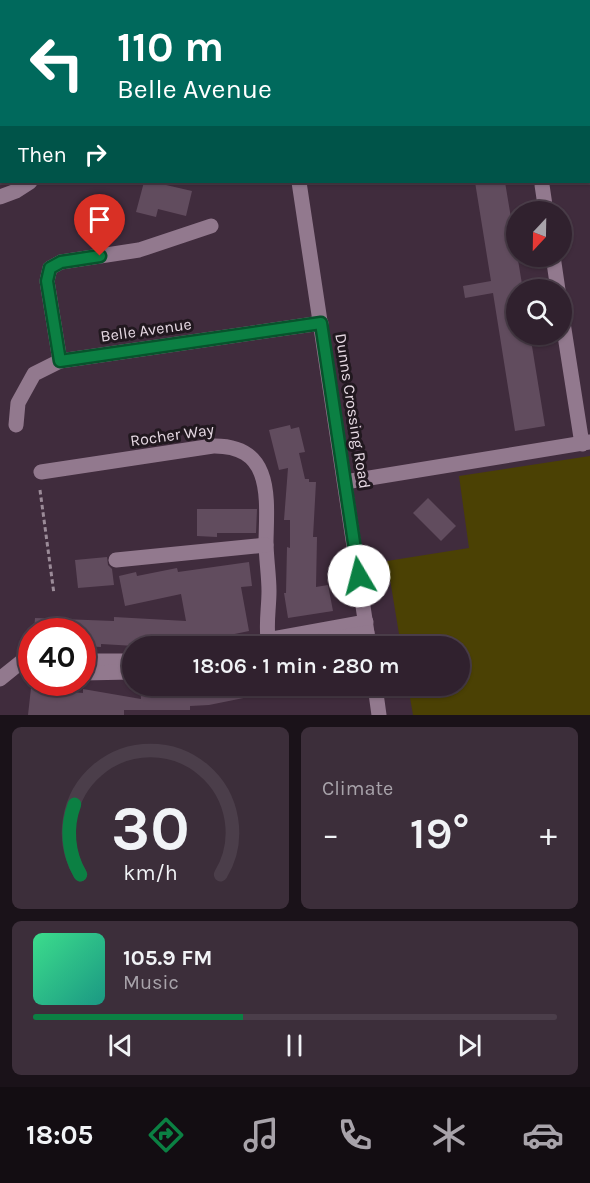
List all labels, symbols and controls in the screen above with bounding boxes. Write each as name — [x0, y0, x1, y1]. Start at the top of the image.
text: 110 m — [117, 22, 224, 72]
icon: left — [18, 24, 96, 102]
text: Belle Avenue — [117, 73, 272, 105]
icon: right — [79, 138, 112, 171]
text: Then — [18, 142, 67, 168]
pin — [74, 194, 125, 256]
north arrow — [506, 201, 572, 267]
map controls — [506, 201, 572, 345]
icon: arrive — [83, 203, 116, 236]
button: search — [506, 279, 572, 345]
street label: Belle Avenue — [99, 314, 193, 346]
street label: Dunns Crossing Road — [331, 332, 375, 490]
street label: Rocher Way — [129, 420, 216, 450]
position arrow — [327, 544, 391, 608]
speed limit sign: 40 — [18, 618, 96, 696]
text: 18:06 · 1 min · 280 m — [193, 653, 399, 679]
text: Climate — [322, 777, 393, 800]
text: 30 — [111, 792, 190, 865]
text: 19° — [410, 807, 469, 859]
text: − — [322, 815, 339, 853]
text: + — [540, 815, 557, 853]
text: km/h — [123, 860, 178, 885]
text: 105.9 FM — [123, 945, 213, 971]
text: Music — [123, 971, 179, 994]
icon: previous — [104, 1029, 137, 1062]
icon: pause — [278, 1029, 311, 1062]
icon: next — [453, 1029, 486, 1062]
icon: directions — [145, 1114, 187, 1156]
icon: music — [240, 1114, 282, 1156]
icon: phone — [334, 1114, 376, 1156]
icon: climate — [428, 1114, 470, 1156]
icon: car — [522, 1114, 564, 1156]
text: 18:05 — [26, 1119, 93, 1151]

